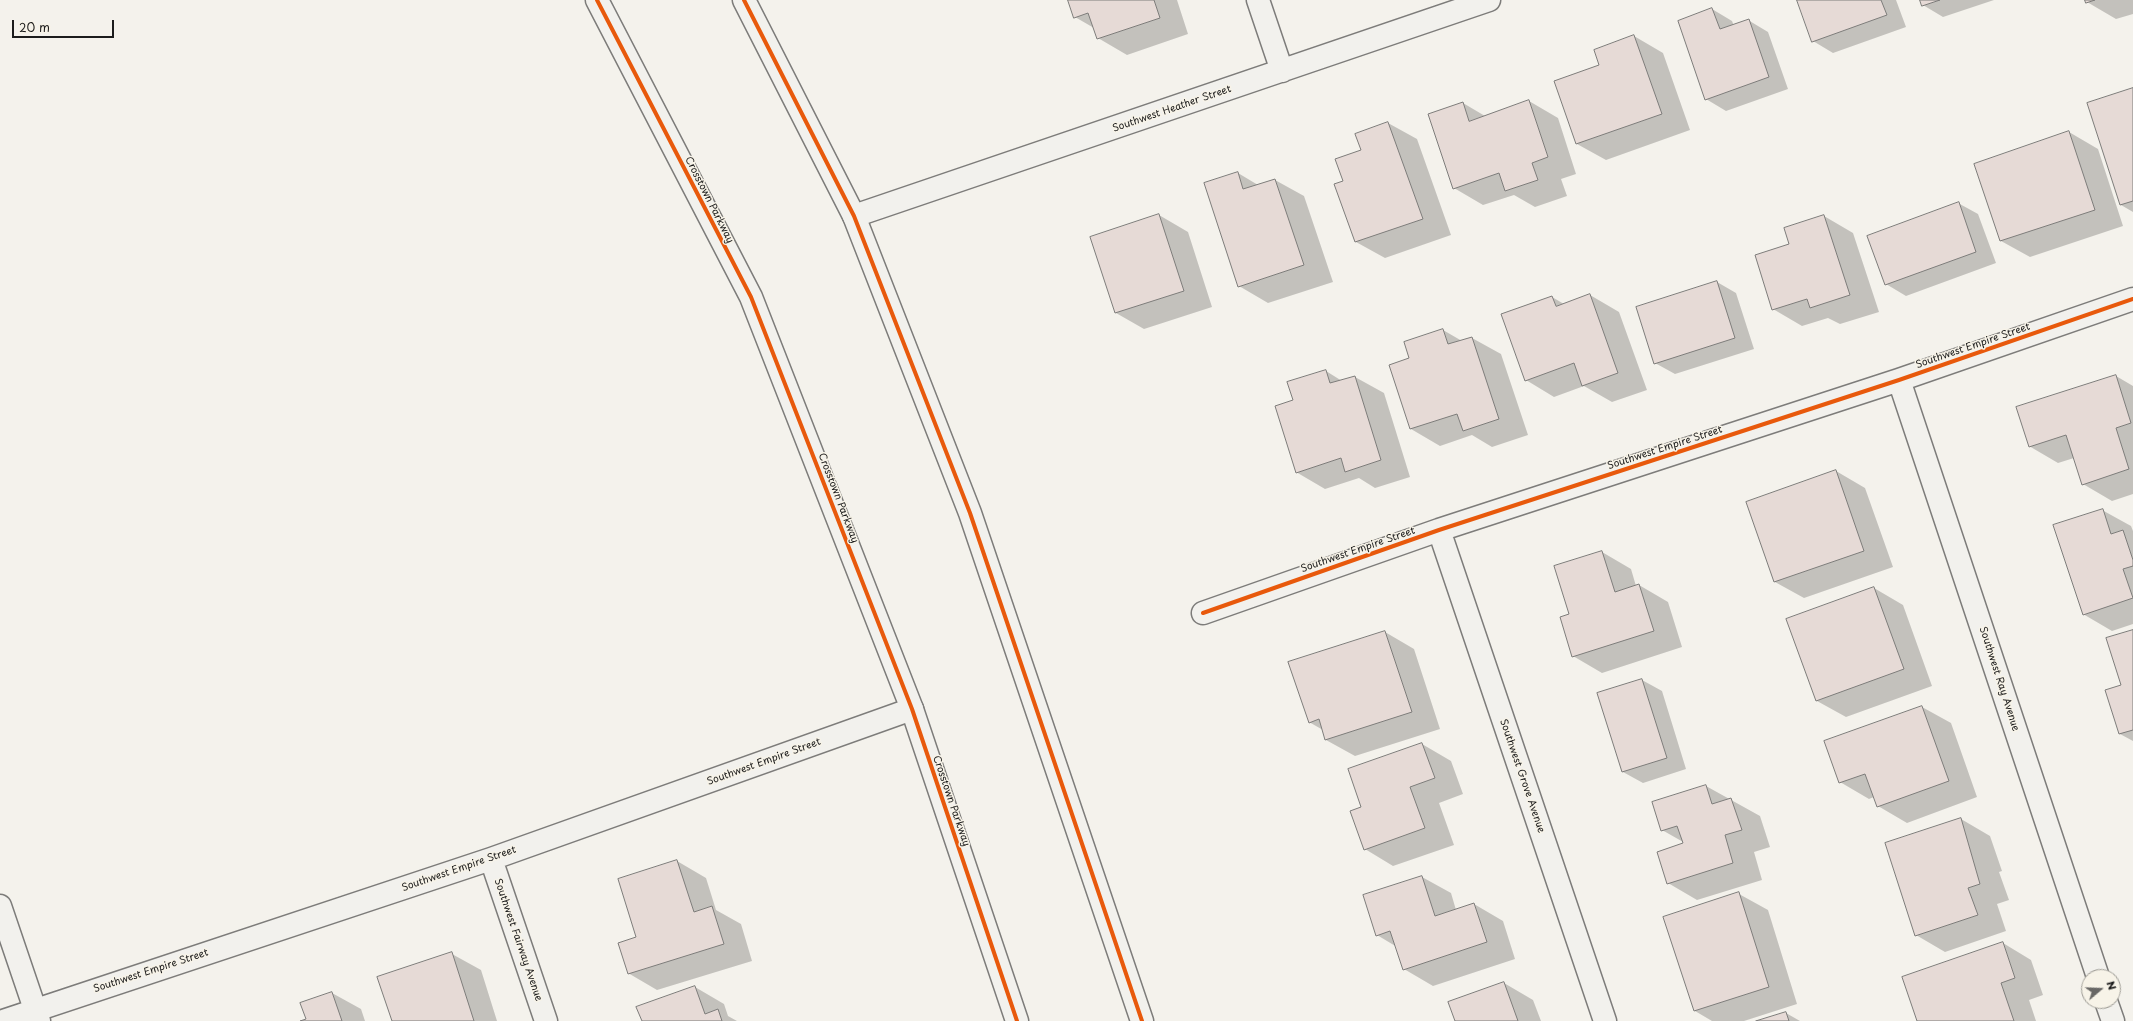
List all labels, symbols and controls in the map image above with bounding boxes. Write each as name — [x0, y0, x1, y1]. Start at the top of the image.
scale bar — [14, 12, 116, 38]
text: 20 m — [19, 18, 50, 36]
street label: Southwest Heather Street — [1111, 83, 1233, 135]
street label: Crosstown Parkway — [682, 155, 736, 245]
street label: Southwest Empire Street — [1914, 321, 2032, 371]
street label: Southwest Empire Street — [1606, 424, 1724, 472]
street label: Crosstown Parkway — [815, 451, 861, 545]
street label: Southwest Empire Street — [1299, 525, 1417, 575]
street label: Southwest Ray Avenue — [1976, 625, 2022, 733]
street label: Southwest Grove Avenue — [1497, 718, 1547, 834]
street label: Southwest Empire Street — [706, 736, 822, 788]
street label: Crosstown Parkway — [930, 754, 972, 848]
street label: Southwest Empire Street — [400, 844, 518, 894]
street label: Southwest Fairway Avenue — [491, 877, 545, 1003]
street label: Southwest Empire Street — [92, 947, 210, 995]
north arrow — [2081, 969, 2121, 1009]
text: N — [2102, 978, 2121, 992]

